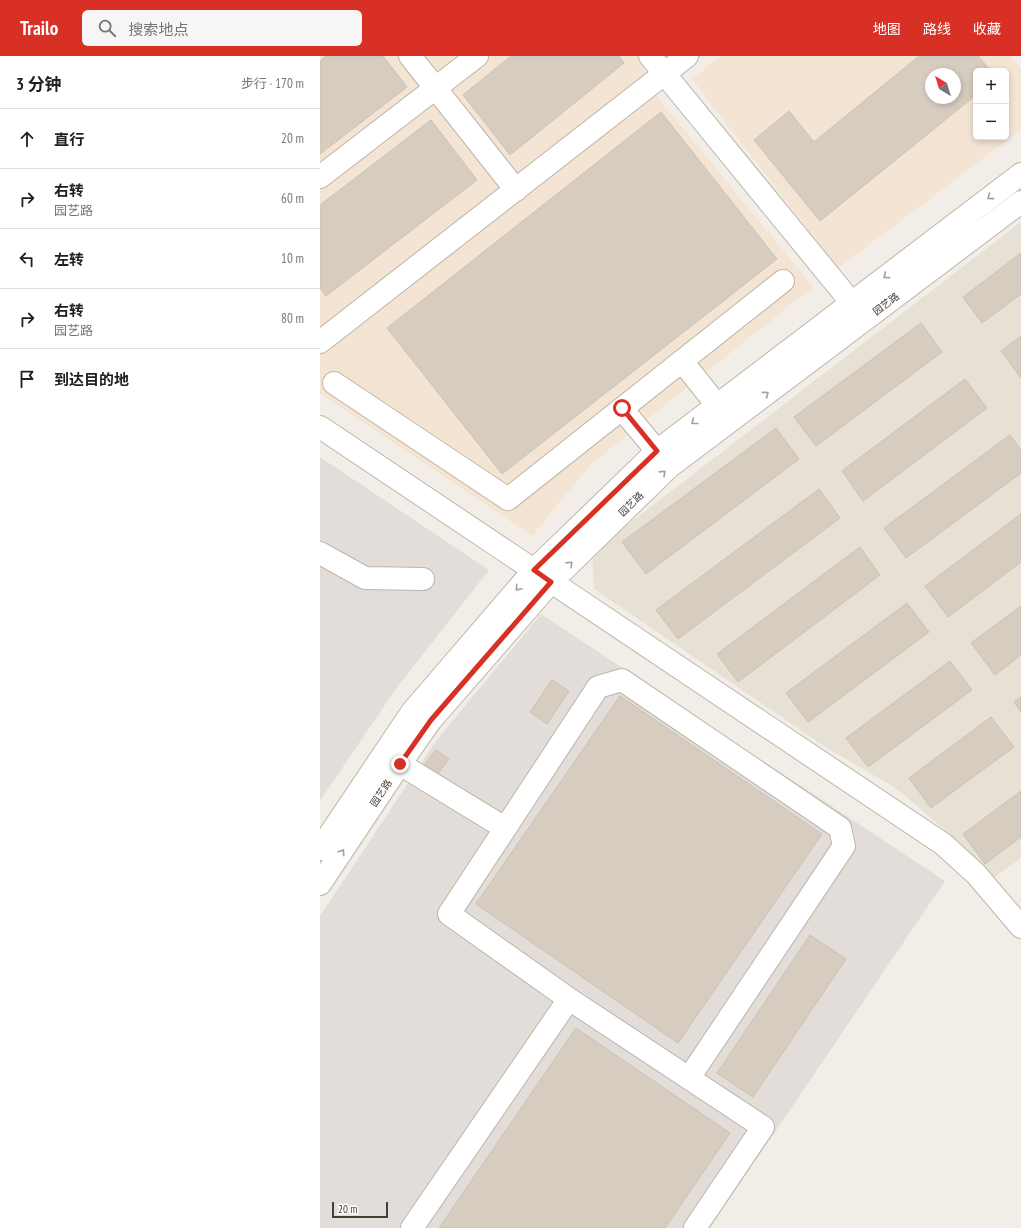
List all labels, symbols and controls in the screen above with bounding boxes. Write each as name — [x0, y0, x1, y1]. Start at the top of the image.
search box — [82, 10, 362, 46]
text: Trailo — [20, 16, 58, 40]
icon: search — [96, 17, 118, 39]
text: 搜索地点 — [128, 20, 188, 39]
text: 地图 — [873, 20, 901, 38]
text: 路线 — [923, 20, 951, 38]
text: 收藏 — [973, 20, 1001, 38]
north arrow — [925, 68, 961, 104]
map controls — [973, 68, 1009, 140]
button: + — [973, 68, 1009, 104]
text: 3 分钟 — [16, 73, 62, 95]
text: 步行 · 170 m — [241, 75, 304, 92]
button: − — [973, 104, 1009, 140]
icon: ahead — [16, 128, 38, 150]
text: 直行 — [54, 130, 84, 149]
text: 20 m — [281, 130, 304, 147]
text: 右转 — [54, 181, 84, 200]
icon: right — [16, 188, 38, 210]
text: 60 m — [281, 190, 304, 207]
one-way arrow — [987, 192, 994, 199]
text: 园艺路 — [54, 202, 93, 219]
icon: left — [16, 248, 38, 270]
text: 左转 — [54, 250, 84, 269]
text: 10 m — [281, 250, 304, 267]
one-way arrow — [884, 271, 891, 278]
street label: 园艺路 — [870, 290, 902, 318]
text: 右转 — [54, 301, 84, 320]
icon: right — [16, 308, 38, 330]
text: 80 m — [281, 310, 304, 327]
text: 园艺路 — [54, 322, 93, 339]
icon: arrive — [16, 368, 38, 390]
text: 到达目的地 — [54, 370, 129, 389]
one-way arrow — [761, 392, 768, 399]
route start — [613, 399, 631, 417]
one-way arrow — [691, 417, 698, 424]
one-way arrow — [658, 470, 666, 478]
street label: 园艺路 — [616, 489, 646, 519]
one-way arrow — [565, 561, 573, 569]
one-way arrow — [516, 584, 523, 591]
route end — [391, 755, 409, 773]
street label: 园艺路 — [367, 777, 395, 809]
one-way arrow — [337, 849, 344, 856]
scale bar — [332, 1200, 388, 1219]
text: 20 m — [338, 1202, 357, 1216]

